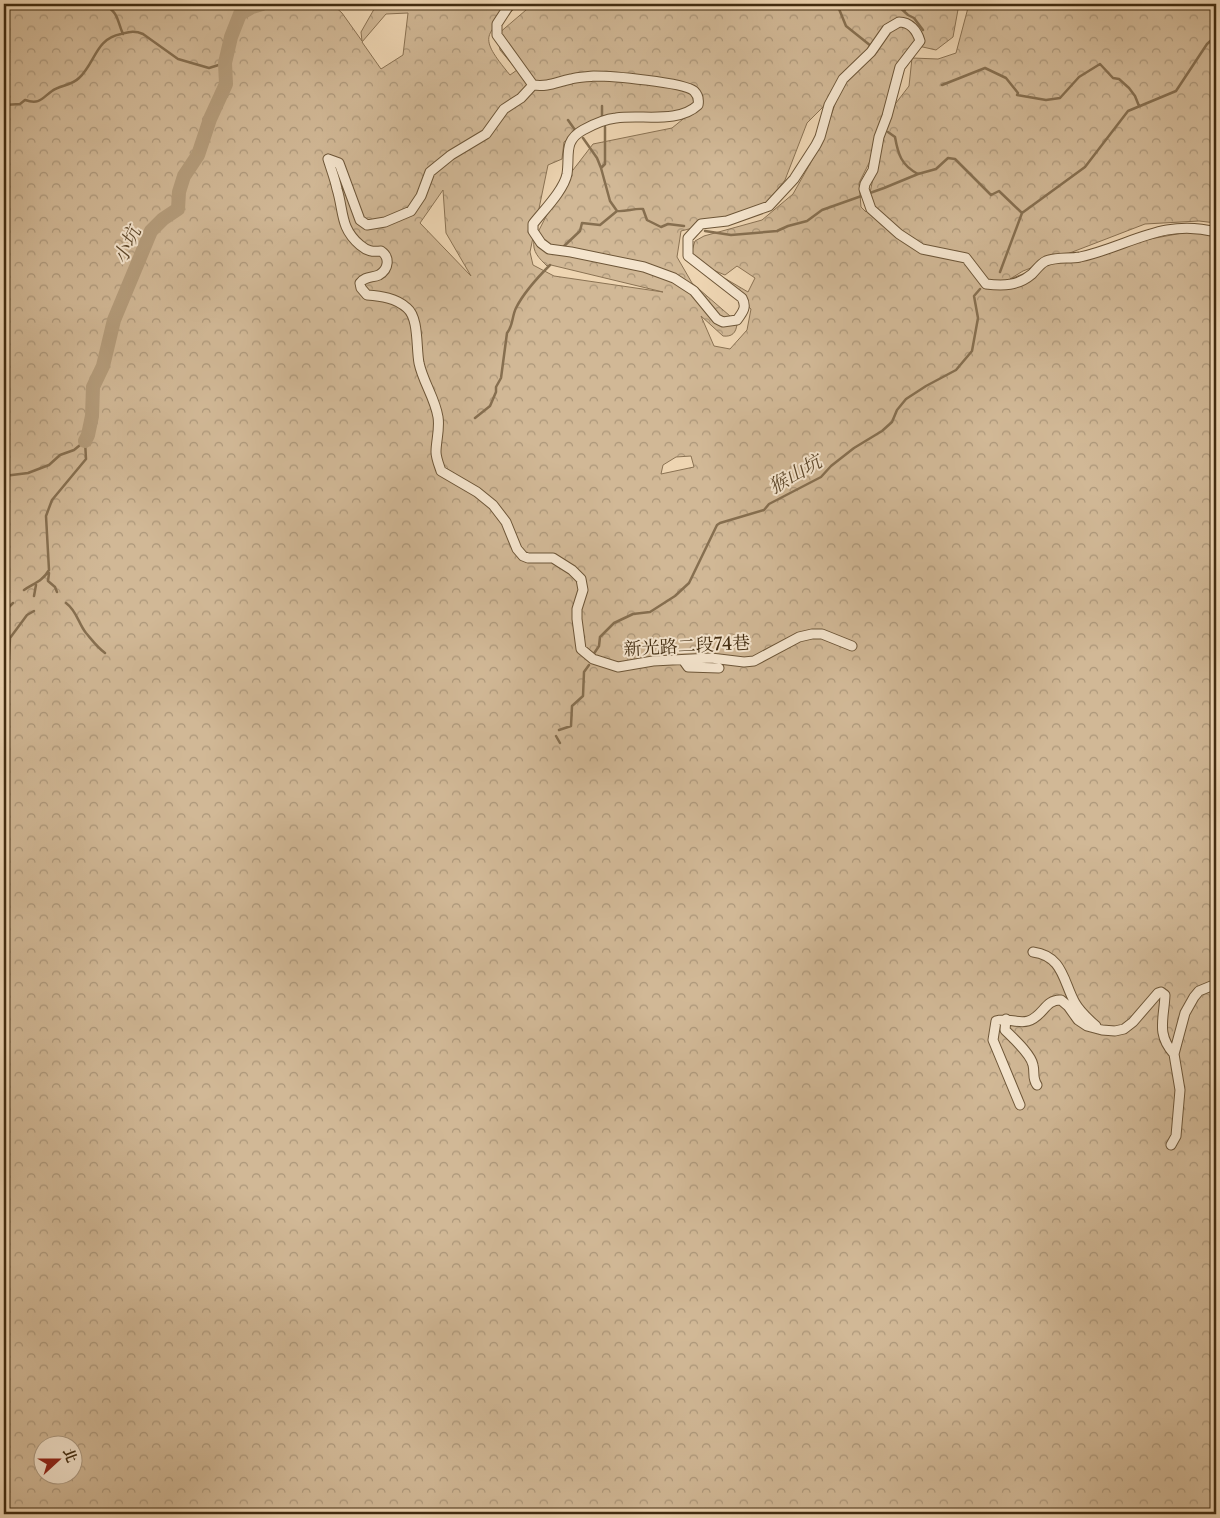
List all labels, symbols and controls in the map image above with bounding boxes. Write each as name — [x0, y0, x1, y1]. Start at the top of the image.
water label: 小坑 — [109, 220, 147, 267]
water label: 猴山坑 — [765, 448, 828, 498]
street label: 新光路二段74巷 — [623, 632, 751, 660]
north arrow — [32, 1436, 82, 1486]
text: 北 — [59, 1446, 81, 1465]

